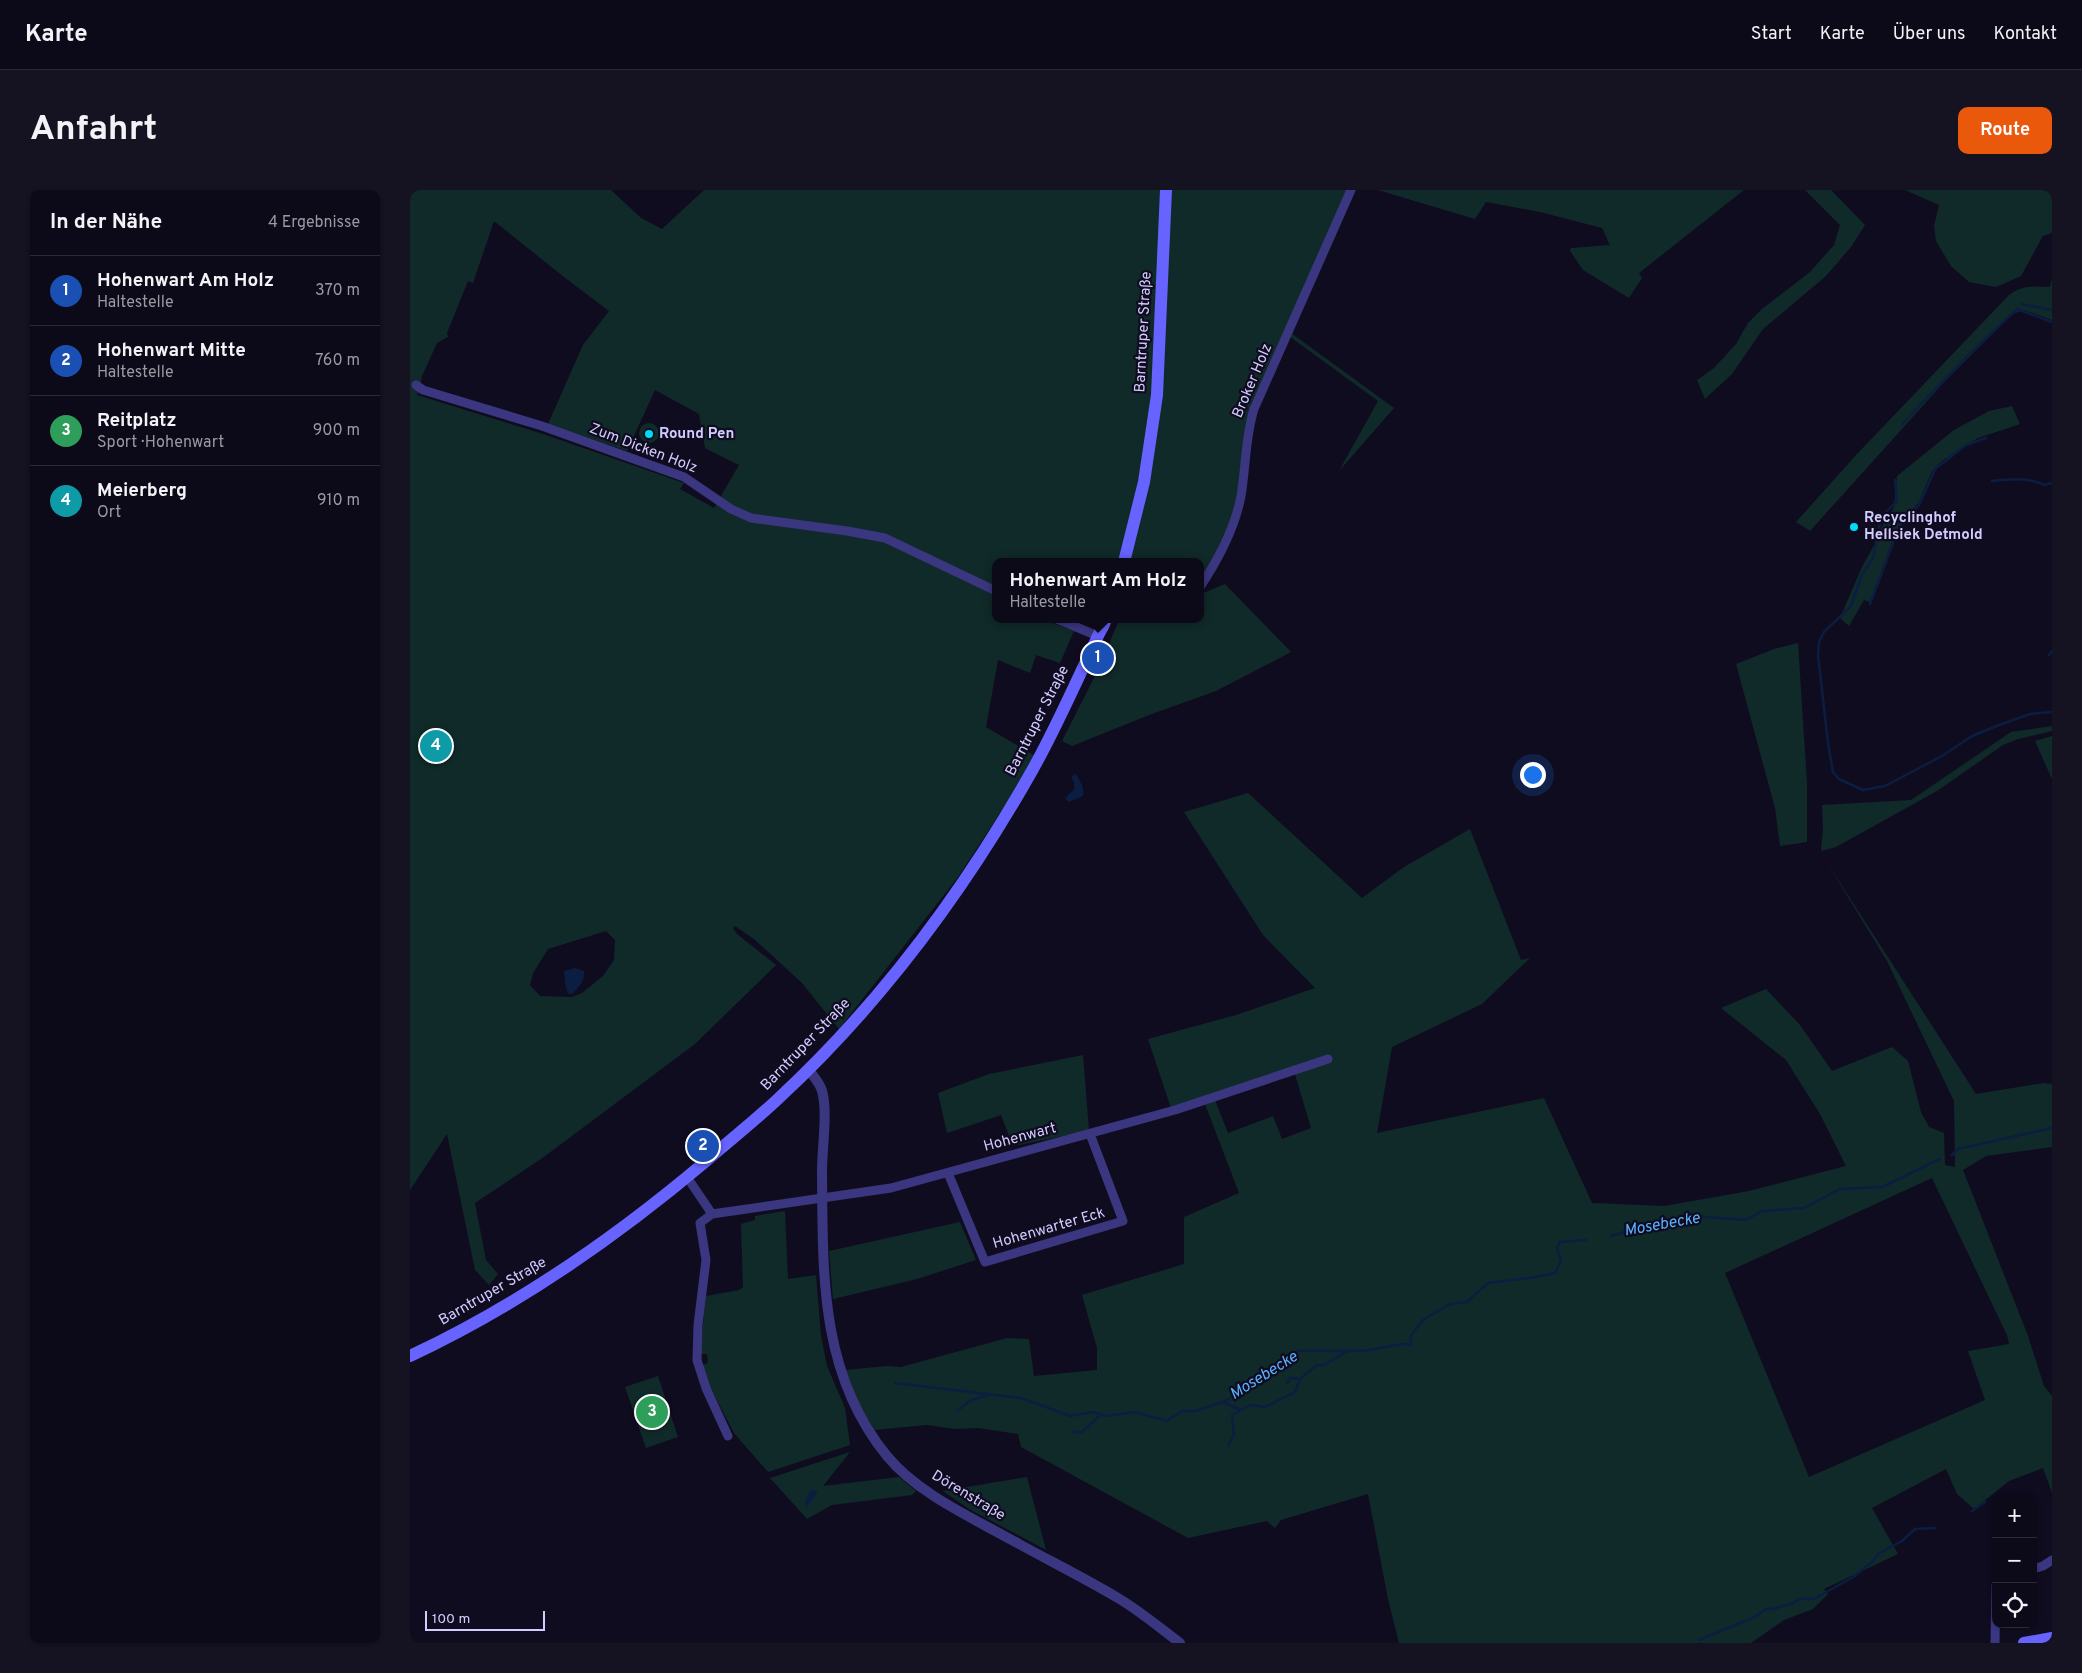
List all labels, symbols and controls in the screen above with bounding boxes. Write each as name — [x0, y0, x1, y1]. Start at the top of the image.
text: Karte — [25, 20, 88, 50]
text: Start — [1751, 23, 1792, 46]
text: Karte — [1820, 23, 1865, 46]
text: Über uns — [1893, 23, 1965, 46]
text: Kontakt — [1993, 23, 2057, 46]
button: Route — [1958, 107, 2052, 154]
text: Anfahrt — [30, 108, 157, 152]
text: In der Nähe — [50, 209, 162, 236]
text: 4 Ergebnisse — [268, 213, 360, 233]
text: Hohenwart Am Holz — [97, 269, 274, 293]
street label: Barntruper Straße — [1131, 271, 1157, 393]
text: 1 — [63, 281, 69, 301]
text: 370 m — [315, 281, 360, 301]
text: Haltestelle — [97, 293, 174, 313]
text: Hohenwart Mitte — [97, 339, 246, 363]
street label: Broker Holz — [1229, 341, 1277, 421]
text: 2 — [61, 351, 71, 371]
text: 760 m — [315, 351, 360, 371]
text: Haltestelle — [97, 363, 174, 383]
text: Reitplatz — [97, 409, 177, 433]
street label: Zum Dicken Holz — [586, 420, 700, 478]
text: 3 — [61, 421, 71, 441]
text: 900 m — [313, 421, 360, 441]
place label: Round Pen — [659, 425, 734, 444]
marker: Round Pen — [643, 428, 655, 440]
text: Sport · Hohenwart — [97, 433, 224, 453]
text: Meierberg — [97, 479, 187, 503]
text: 4 — [61, 491, 71, 511]
text: 910 m — [317, 491, 360, 511]
text: Ort — [97, 503, 121, 523]
place label: Recyclinghof Hellsiek Detmold — [1864, 509, 1983, 545]
marker: Recyclinghof Hellsiek Detmold — [1848, 521, 1860, 533]
popup — [992, 558, 1204, 623]
text: Hohenwart Am Holz — [1009, 569, 1187, 593]
text: Haltestelle — [1009, 593, 1086, 613]
pin: 1 — [1082, 639, 1114, 677]
street label: Barntruper Straße — [1002, 663, 1074, 779]
pin: 4 — [420, 727, 452, 765]
your location — [1520, 762, 1546, 788]
street label: Barntruper Straße — [757, 995, 855, 1095]
street label: Hohenwart — [982, 1119, 1058, 1157]
pin: 2 — [687, 1127, 719, 1165]
street label: Hohenwarter Eck — [991, 1204, 1107, 1254]
water label: Mosebecke — [1623, 1208, 1702, 1241]
street label: Barntruper Straße — [436, 1253, 550, 1331]
water label: Mosebecke — [1226, 1347, 1302, 1405]
pin: 3 — [636, 1393, 668, 1431]
street label: Dörenstraße — [928, 1467, 1008, 1525]
map controls — [1992, 1493, 2037, 1628]
button: + — [1992, 1493, 2037, 1538]
button: − — [1992, 1538, 2037, 1583]
button: locate — [1992, 1583, 2037, 1628]
scale bar — [425, 1608, 545, 1631]
text: 100 m — [432, 1611, 470, 1628]

